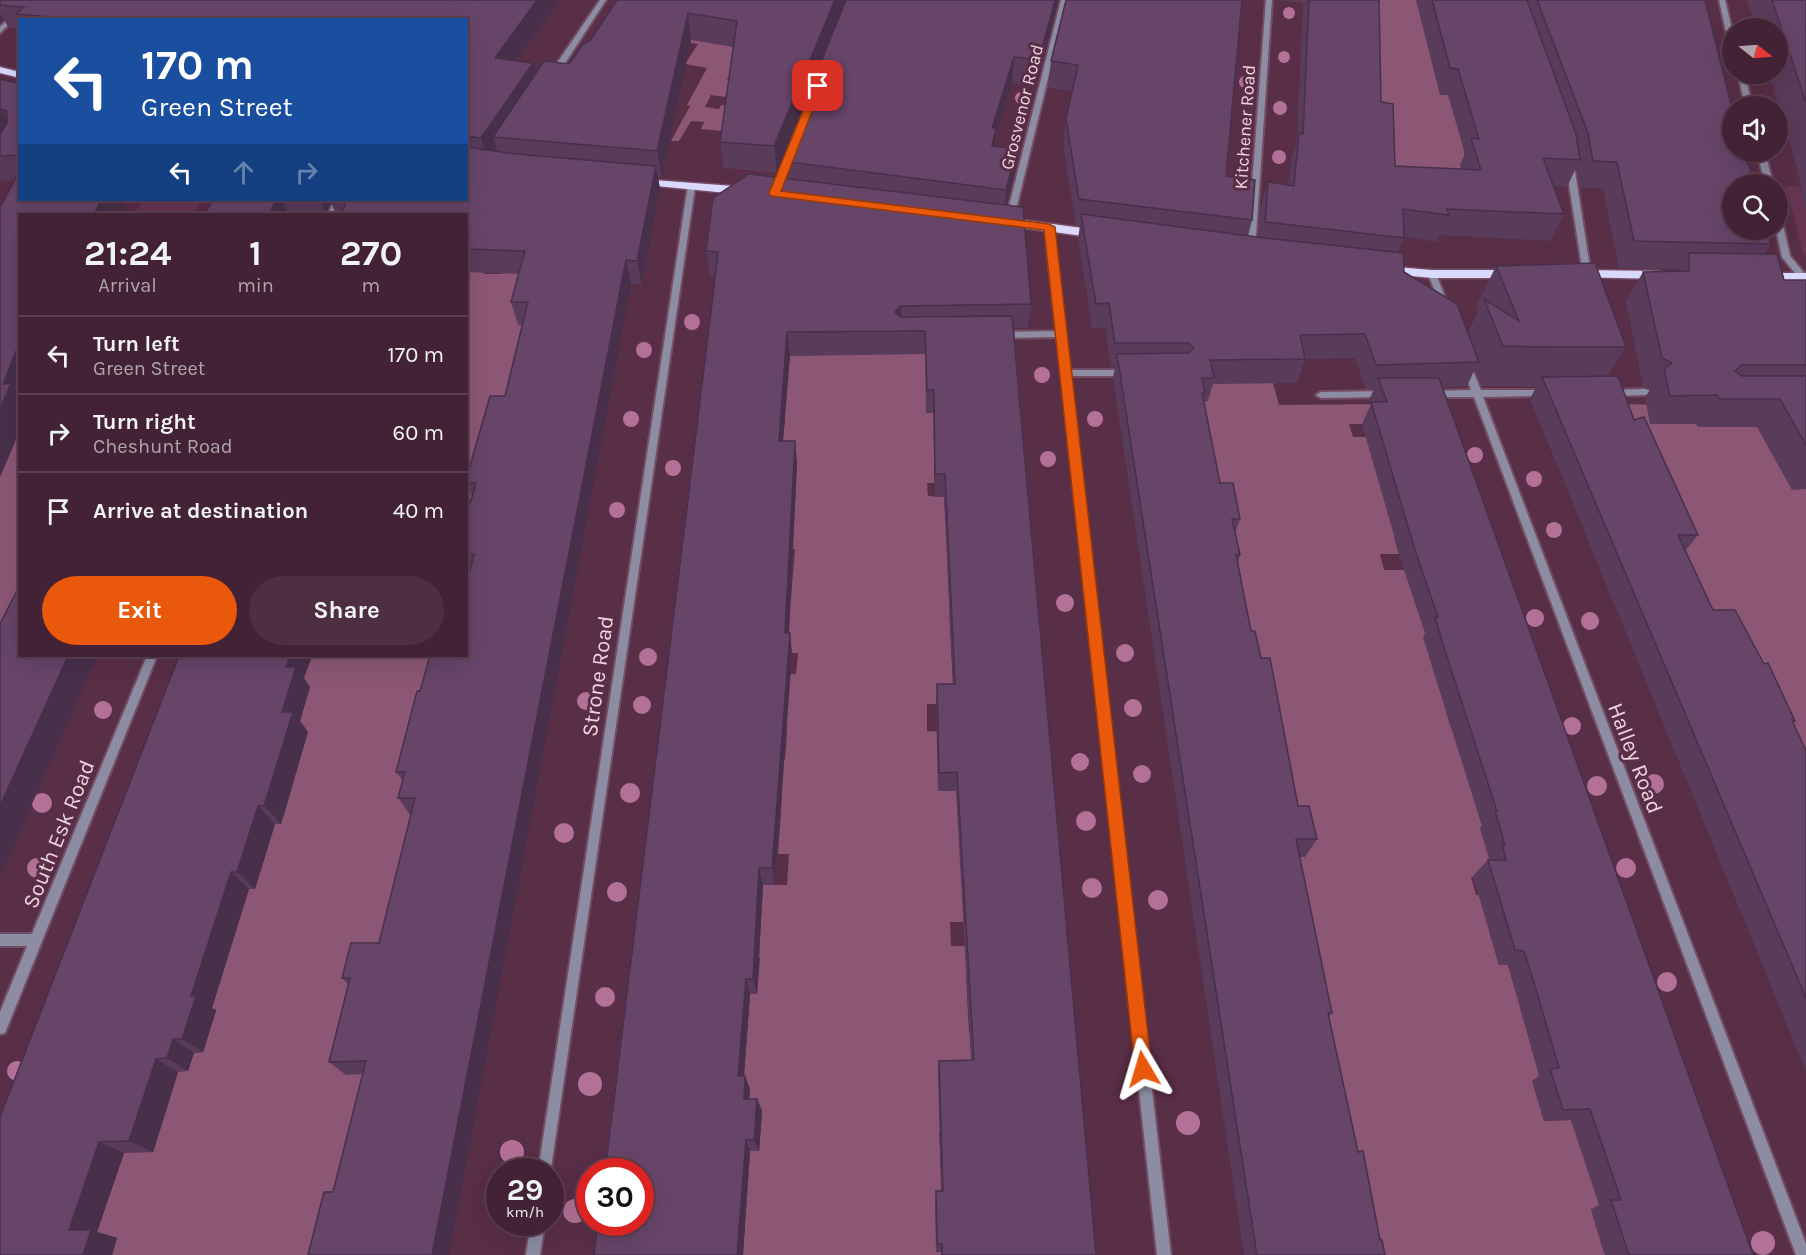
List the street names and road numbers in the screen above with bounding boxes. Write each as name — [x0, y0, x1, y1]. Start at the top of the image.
street label: Grosvenor Road — [996, 42, 1048, 172]
street label: Kitchener Road — [1230, 64, 1260, 190]
street label: Strone Road — [577, 614, 619, 738]
street label: Halley Road — [1602, 699, 1668, 817]
street label: South Esk Road — [17, 756, 101, 912]

